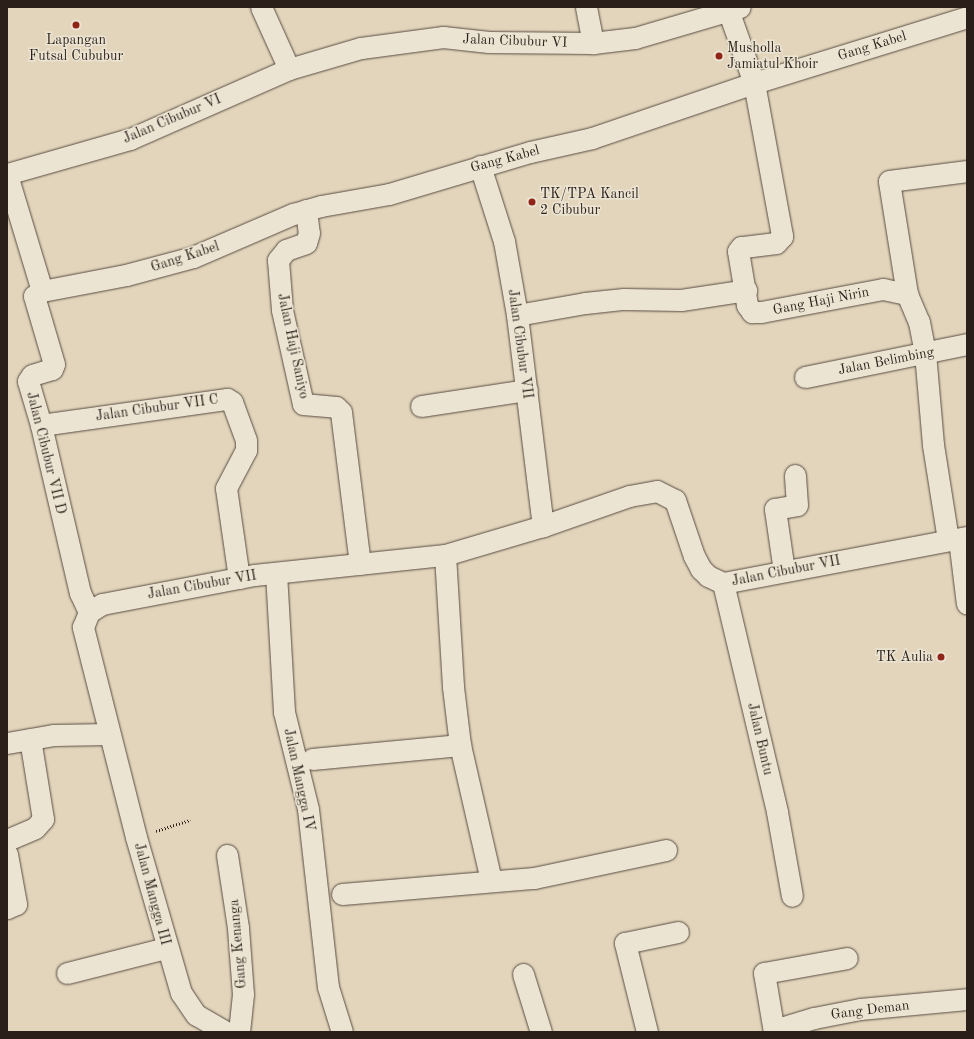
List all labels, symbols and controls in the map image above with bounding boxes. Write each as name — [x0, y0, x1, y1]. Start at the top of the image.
marker: Lapangan Futsal Cububur — [71, 20, 81, 30]
street label: Gang Kabel — [836, 28, 908, 64]
street label: Jalan Cibubur VI — [462, 31, 568, 51]
place label: Lapangan Futsal Cububur — [29, 32, 123, 64]
place label: Musholla Jamiatul Khoir — [727, 40, 818, 72]
marker: Musholla Jamiatul Khoir — [714, 51, 724, 61]
street label: Jalan Cibubur VI — [120, 91, 224, 147]
street label: Gang Kabel — [469, 142, 541, 176]
place label: TK/TPA Kancil 2 Cibubur — [540, 186, 639, 218]
marker: TK/TPA Kancil 2 Cibubur — [527, 197, 537, 207]
street label: Gang Kabel — [149, 238, 221, 276]
street label: Gang Haji Nirin — [771, 283, 871, 319]
street label: Jalan Cibubur VII — [504, 288, 536, 400]
street label: Jalan Haji Saniyo — [274, 292, 312, 400]
street label: Jalan Belimbing — [837, 343, 935, 379]
street label: Jalan Cibubur VII D — [23, 390, 69, 516]
street label: Jalan Cibubur VII C — [94, 391, 220, 425]
street label: Jalan Cibubur VII — [730, 552, 842, 590]
street label: Jalan Cibubur VII — [146, 567, 258, 603]
place label: TK Aulia — [876, 649, 933, 665]
marker: TK Aulia — [936, 652, 946, 662]
street label: Jalan Buntu — [744, 701, 776, 777]
street label: Jalan Mangga IV — [280, 727, 318, 833]
street label: Jalan Mangga III — [130, 841, 174, 947]
street label: Gang Kenanga — [226, 899, 250, 989]
street label: Gang Deman — [830, 997, 910, 1023]

